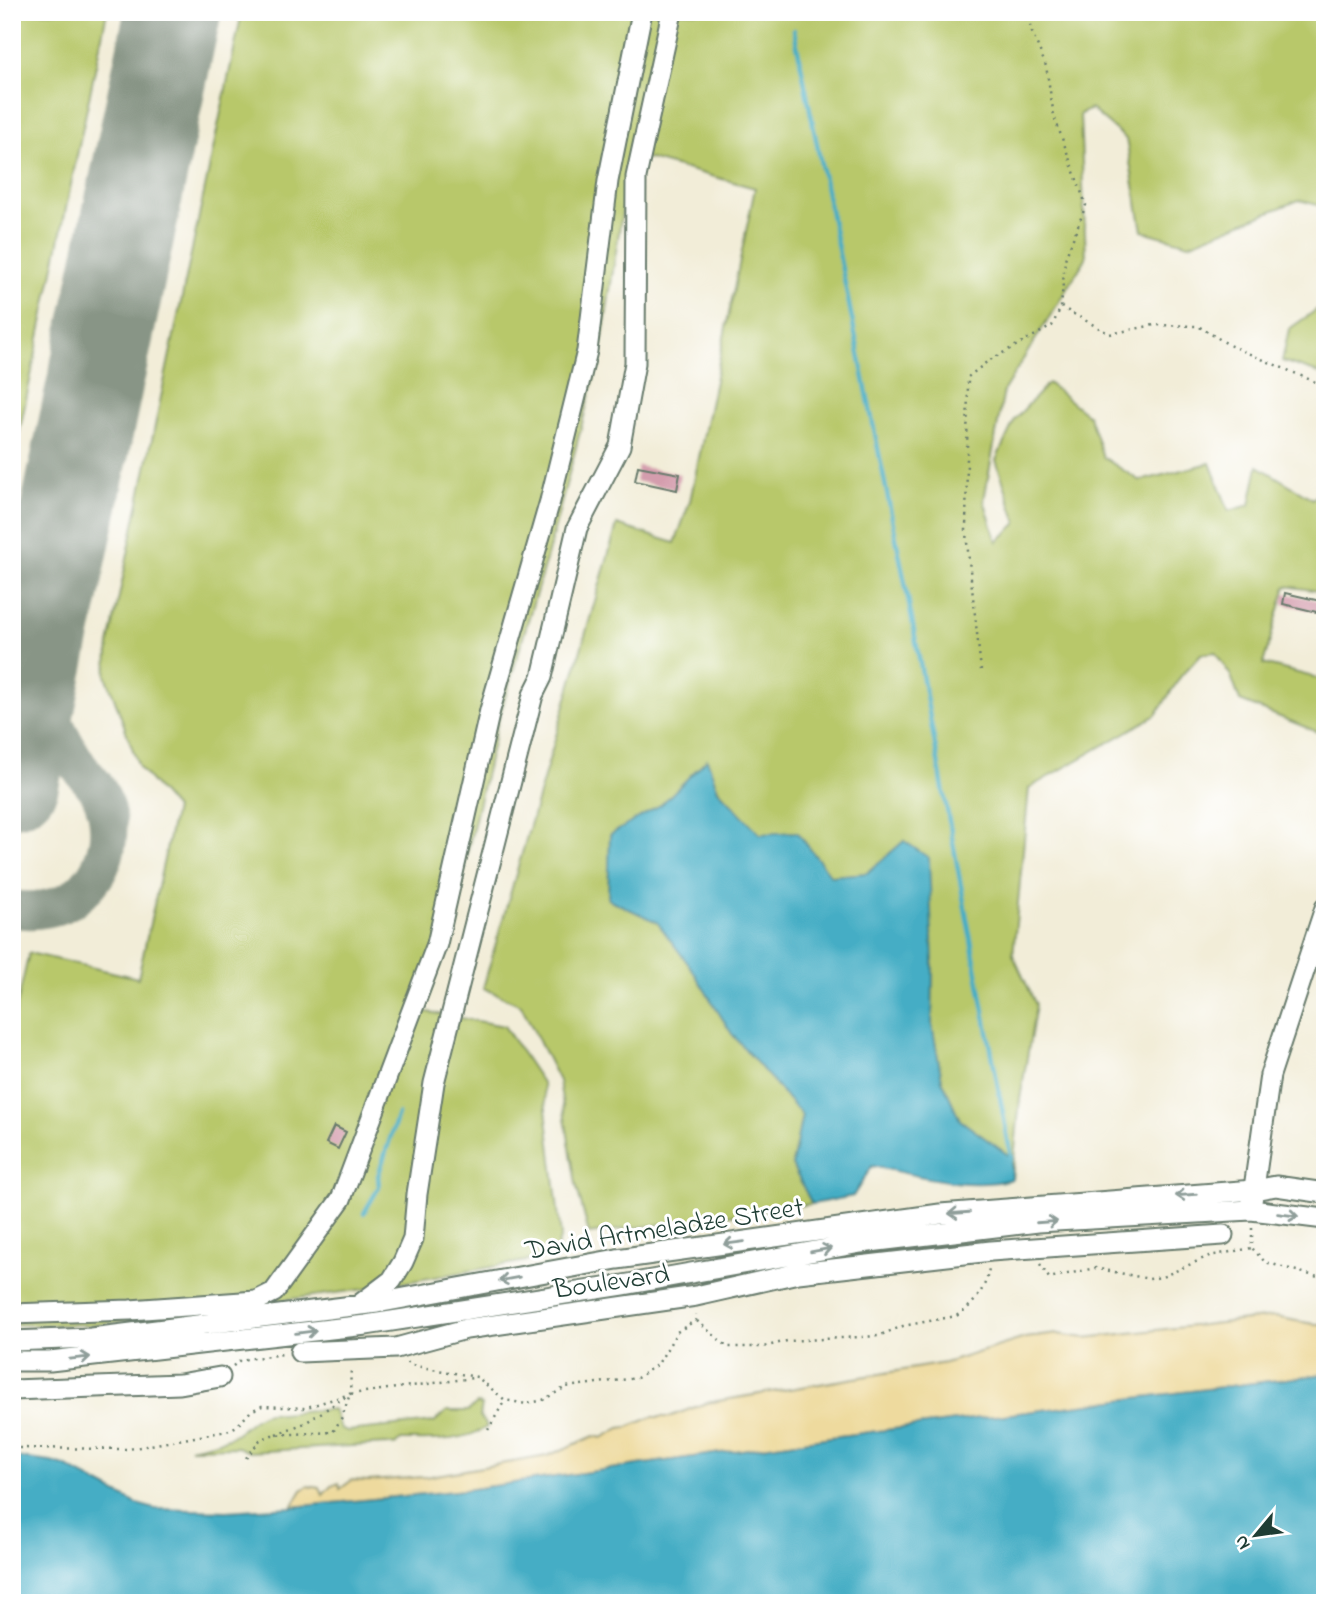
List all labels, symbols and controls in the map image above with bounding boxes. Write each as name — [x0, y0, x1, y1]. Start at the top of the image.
street label: David Artmeladze Street — [521, 1188, 807, 1273]
one-way arrow — [1175, 1189, 1198, 1202]
one-way arrow — [948, 1206, 971, 1219]
one-way arrow — [1276, 1208, 1299, 1221]
one-way arrow — [1035, 1215, 1058, 1228]
one-way arrow — [723, 1237, 746, 1250]
one-way arrow — [809, 1243, 832, 1256]
street label: Boulevard — [550, 1255, 672, 1312]
one-way arrow — [499, 1273, 521, 1287]
one-way arrow — [295, 1326, 317, 1339]
one-way arrow — [69, 1351, 91, 1364]
north arrow — [1222, 1500, 1292, 1570]
text: N — [1228, 1530, 1258, 1554]

